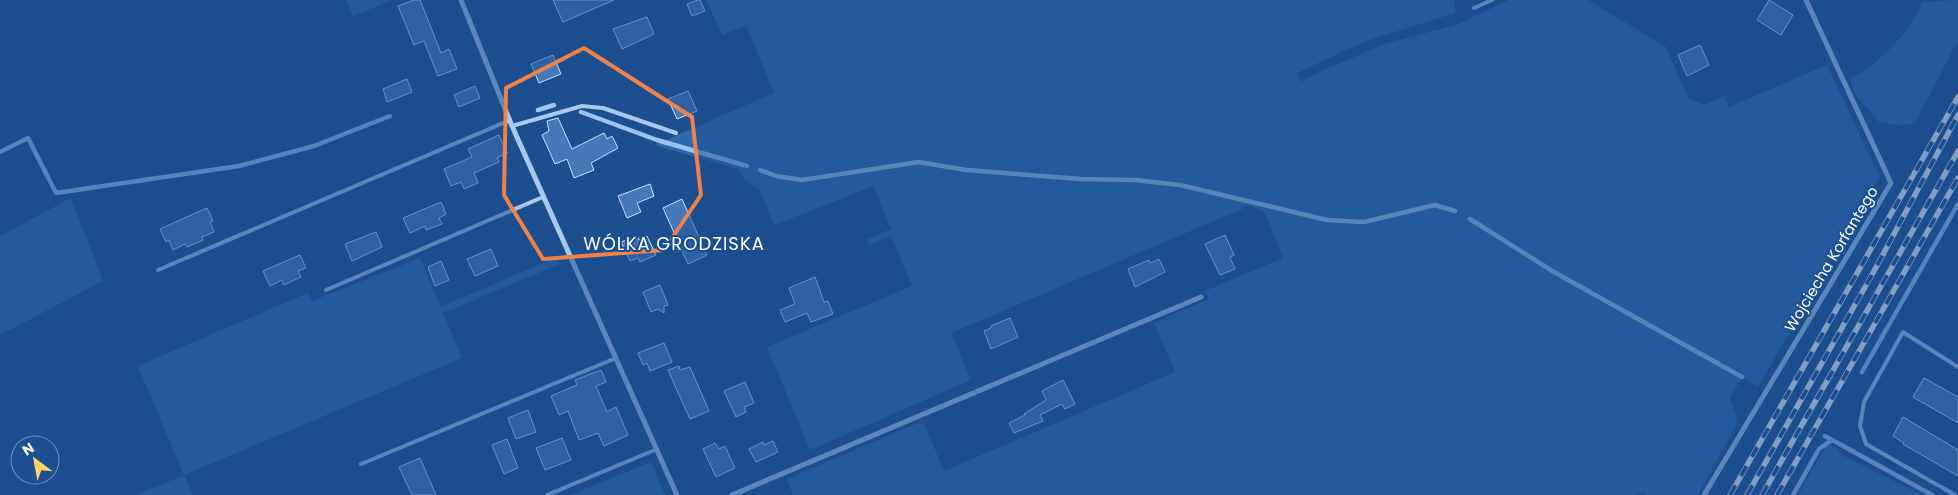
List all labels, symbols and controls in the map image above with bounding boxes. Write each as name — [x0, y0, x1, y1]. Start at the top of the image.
street label: Wojciecha Korfantego — [1779, 182, 1883, 336]
district label: WÓLKA GRODZISKA — [583, 231, 765, 256]
north arrow — [10, 435, 60, 485]
text: N — [18, 438, 38, 460]

